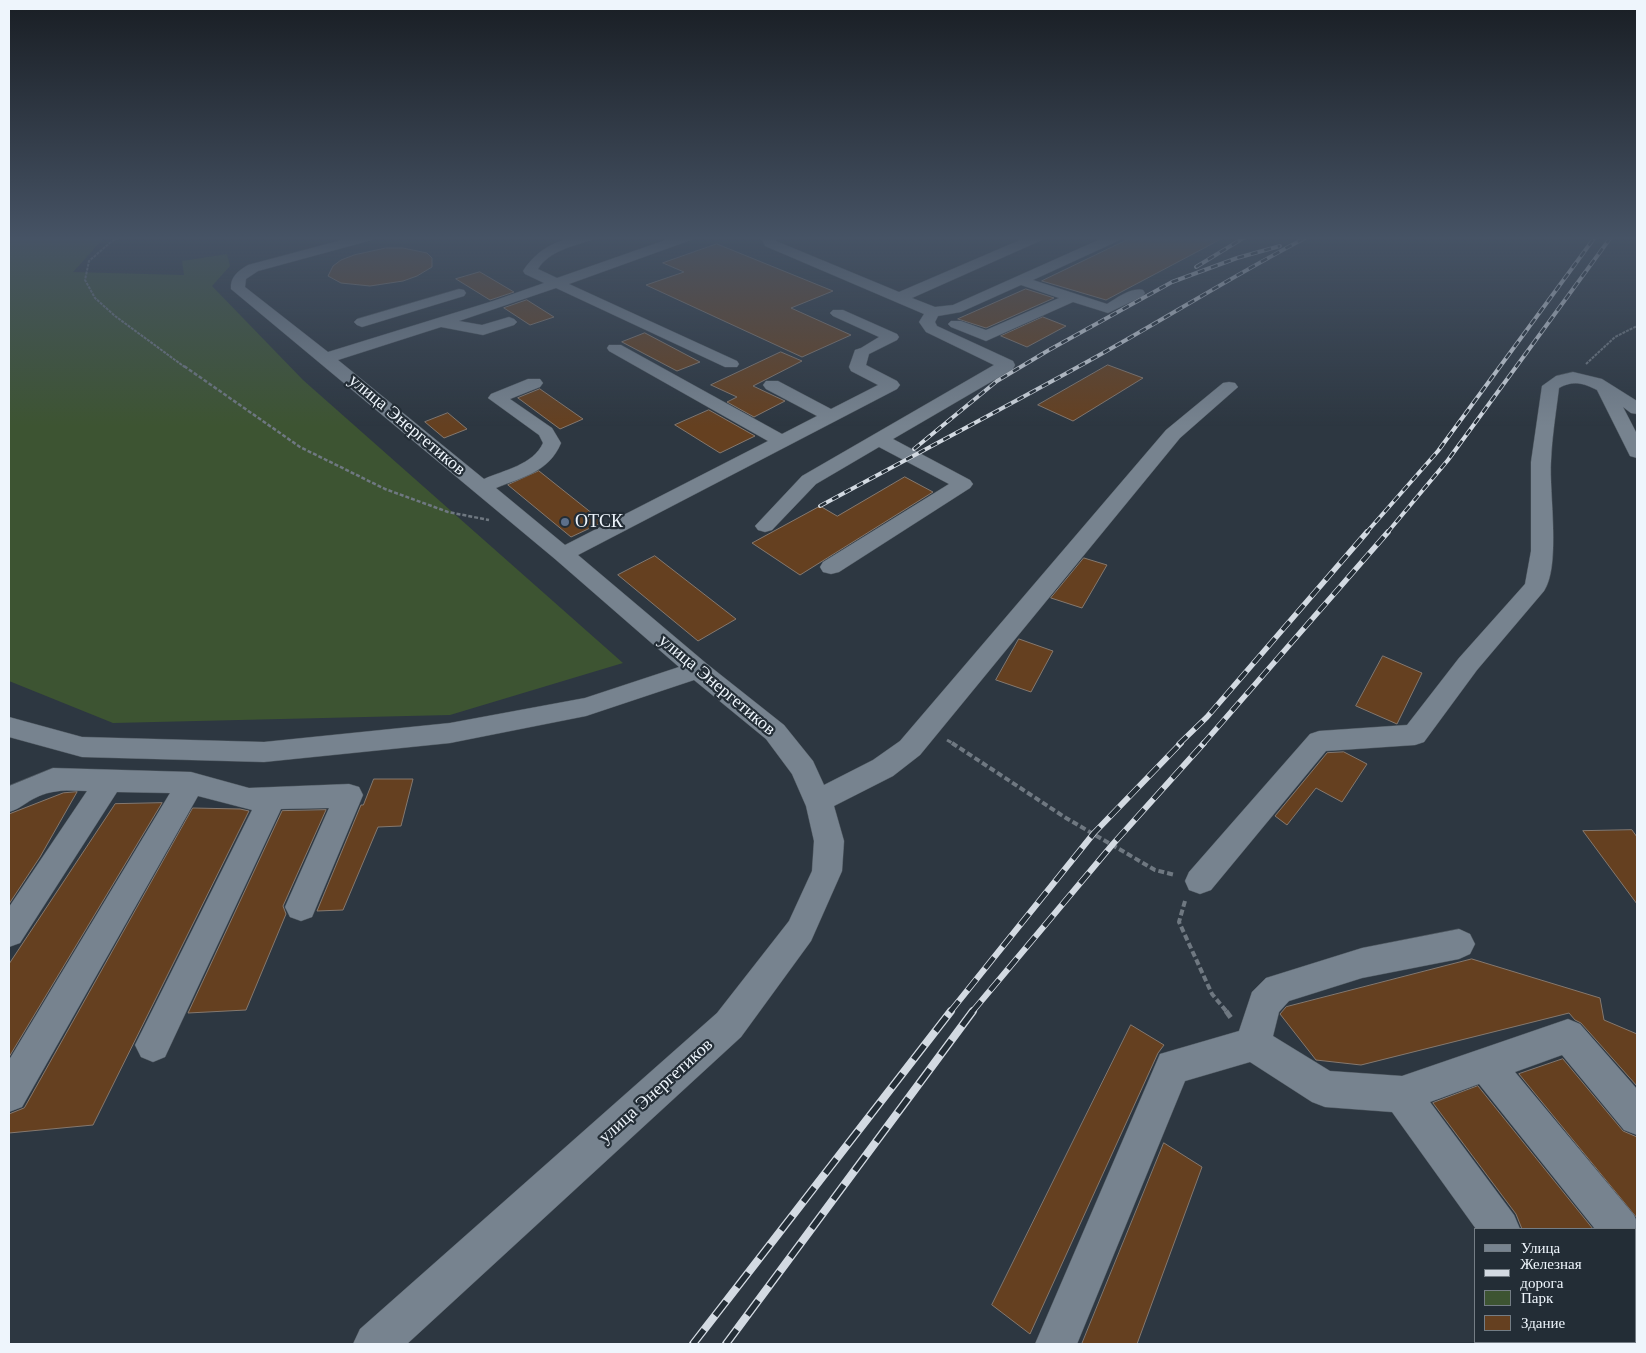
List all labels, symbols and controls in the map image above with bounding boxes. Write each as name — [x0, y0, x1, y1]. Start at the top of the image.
street label: улица Энергетиков — [344, 370, 470, 480]
place label: ОТСК — [575, 511, 623, 533]
marker: ОТСК — [559, 516, 571, 528]
street label: улица Энергетиков — [654, 630, 780, 740]
street label: улица Энергетиков — [594, 1034, 718, 1148]
legend — [1474, 1228, 1636, 1343]
text: Улица — [1521, 1238, 1560, 1257]
text: Железная дорога — [1520, 1254, 1582, 1292]
text: Парк — [1521, 1288, 1553, 1307]
text: Здание — [1521, 1313, 1565, 1332]

